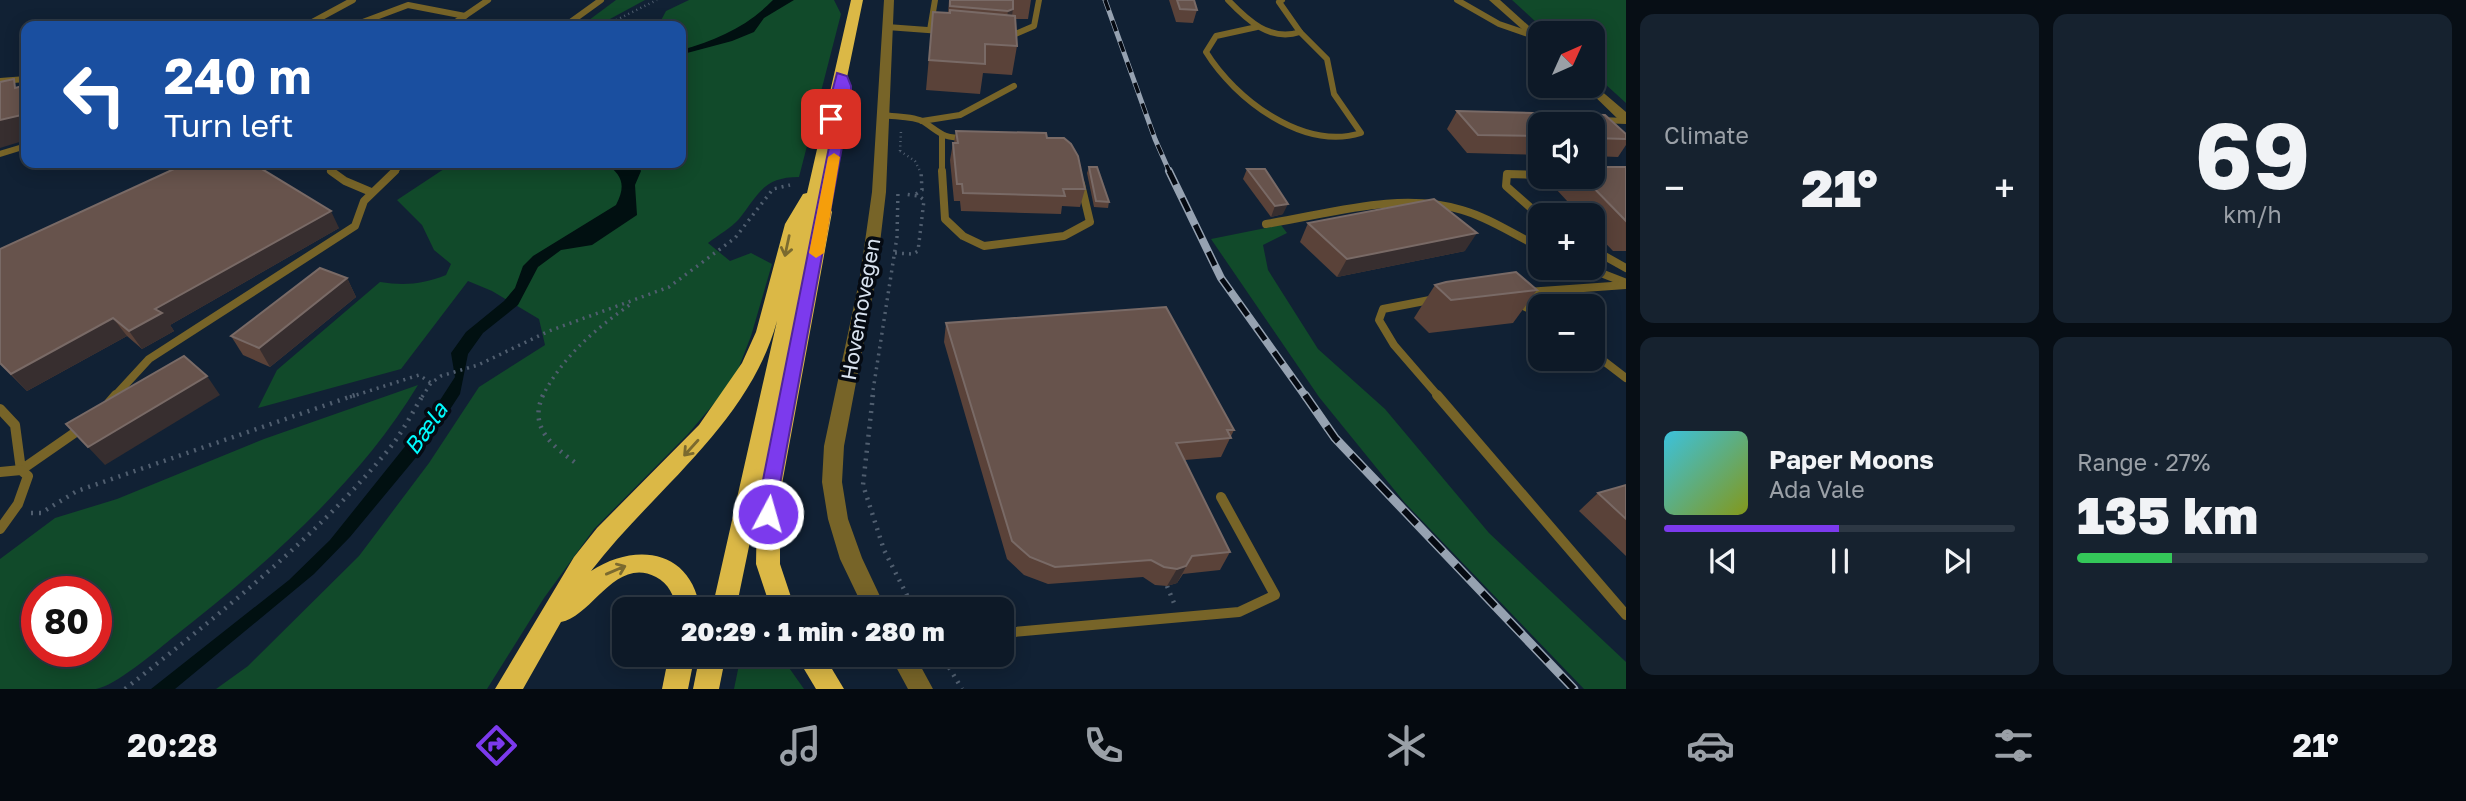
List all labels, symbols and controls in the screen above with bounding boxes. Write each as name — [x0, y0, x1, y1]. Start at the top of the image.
north arrow — [1528, 21, 1605, 98]
map controls — [1528, 21, 1605, 371]
text: 240 m — [164, 46, 312, 105]
icon: left — [49, 49, 140, 140]
pin — [801, 89, 861, 149]
icon: arrive — [812, 100, 850, 138]
text: 69 — [2195, 100, 2310, 209]
text: Turn left — [164, 106, 293, 144]
button: sound — [1528, 112, 1605, 189]
text: Climate — [1664, 121, 1749, 149]
text: 21° — [1801, 156, 1878, 218]
text: − — [1664, 165, 1685, 210]
text: + — [1994, 165, 2015, 210]
text: km/h — [2223, 200, 2282, 228]
button: + — [1528, 203, 1605, 280]
one-way arrow — [780, 234, 794, 257]
street label: Hovemovegen — [835, 236, 885, 382]
button: − — [1528, 294, 1605, 371]
water label: Bæla — [397, 396, 453, 459]
one-way arrow — [683, 439, 699, 457]
text: Paper Moons — [1769, 444, 1934, 475]
text: Range · 27% — [2077, 448, 2210, 476]
text: Ada Vale — [1769, 475, 1865, 503]
position arrow — [731, 477, 805, 551]
text: 135 km — [2077, 483, 2258, 545]
icon: previous — [1704, 542, 1742, 580]
icon: pause — [1821, 542, 1859, 580]
icon: next — [1938, 542, 1976, 580]
one-way arrow — [605, 563, 626, 576]
speed limit sign: 80 — [21, 576, 112, 667]
text: 20:29 · 1 min · 280 m — [681, 616, 945, 647]
icon: directions — [472, 721, 521, 770]
icon: music — [776, 721, 825, 770]
icon: phone — [1079, 721, 1128, 770]
icon: climate — [1382, 721, 1431, 770]
icon: car — [1686, 721, 1735, 770]
icon: filters — [1989, 721, 2038, 770]
text: 20:28 — [127, 726, 218, 764]
text: 21° — [2292, 726, 2339, 764]

